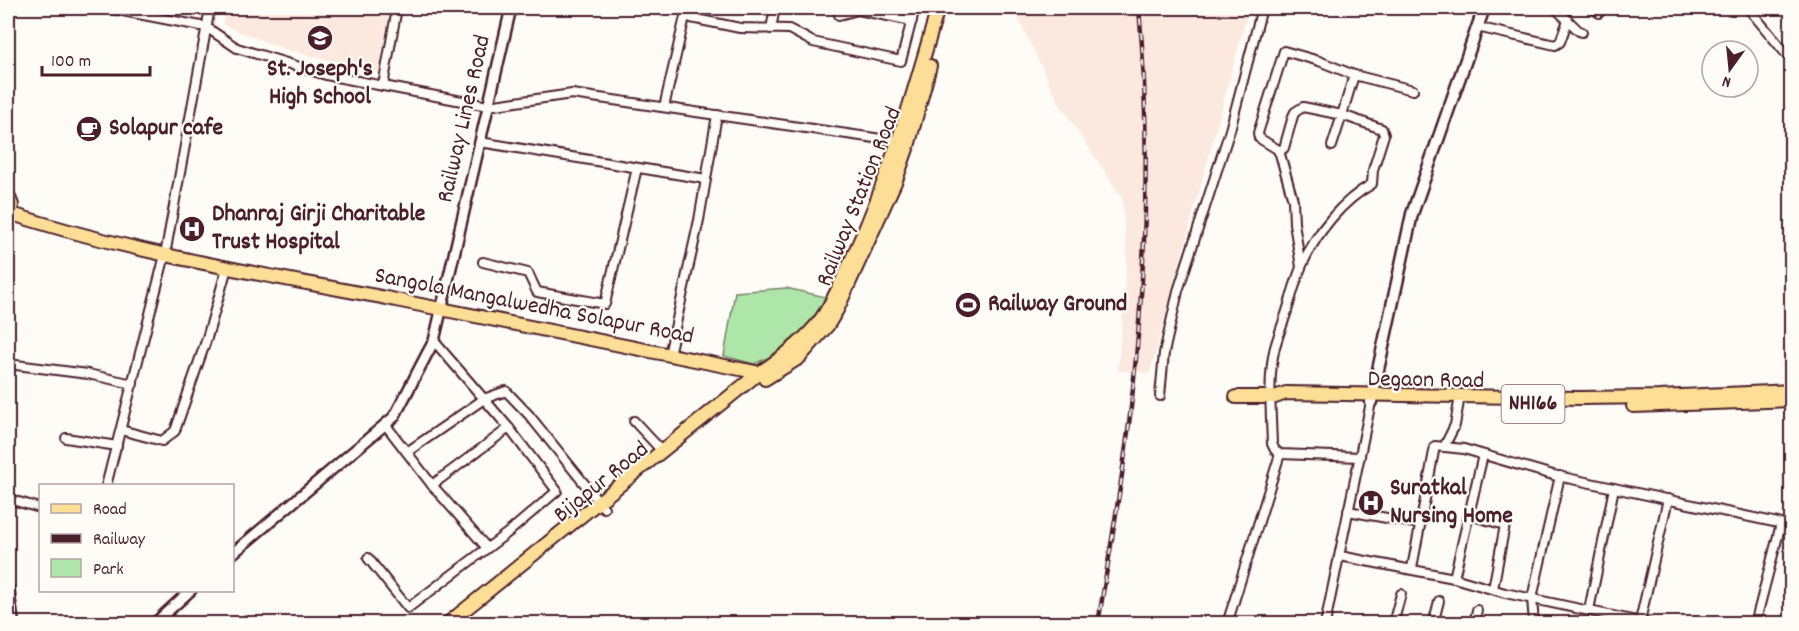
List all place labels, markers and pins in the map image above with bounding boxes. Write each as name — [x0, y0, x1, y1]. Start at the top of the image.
school or university icon: St. Joseph's High School — [305, 23, 335, 53]
place label: St. Joseph's High School — [267, 53, 373, 115]
place label: Solapur cafe — [109, 112, 223, 146]
cafe icon: Solapur cafe — [74, 114, 104, 144]
place label: Dhanraj Girji Charitable Trust Hospital — [212, 198, 426, 260]
hospital icon: Dhanraj Girji Charitable Trust Hospital — [177, 214, 207, 244]
place label: Railway Ground — [988, 288, 1127, 322]
sports icon: Railway Ground — [953, 290, 983, 320]
place label: Suratkal Nursing Home — [1390, 472, 1513, 534]
hospital icon: Suratkal Nursing Home — [1356, 488, 1386, 518]

